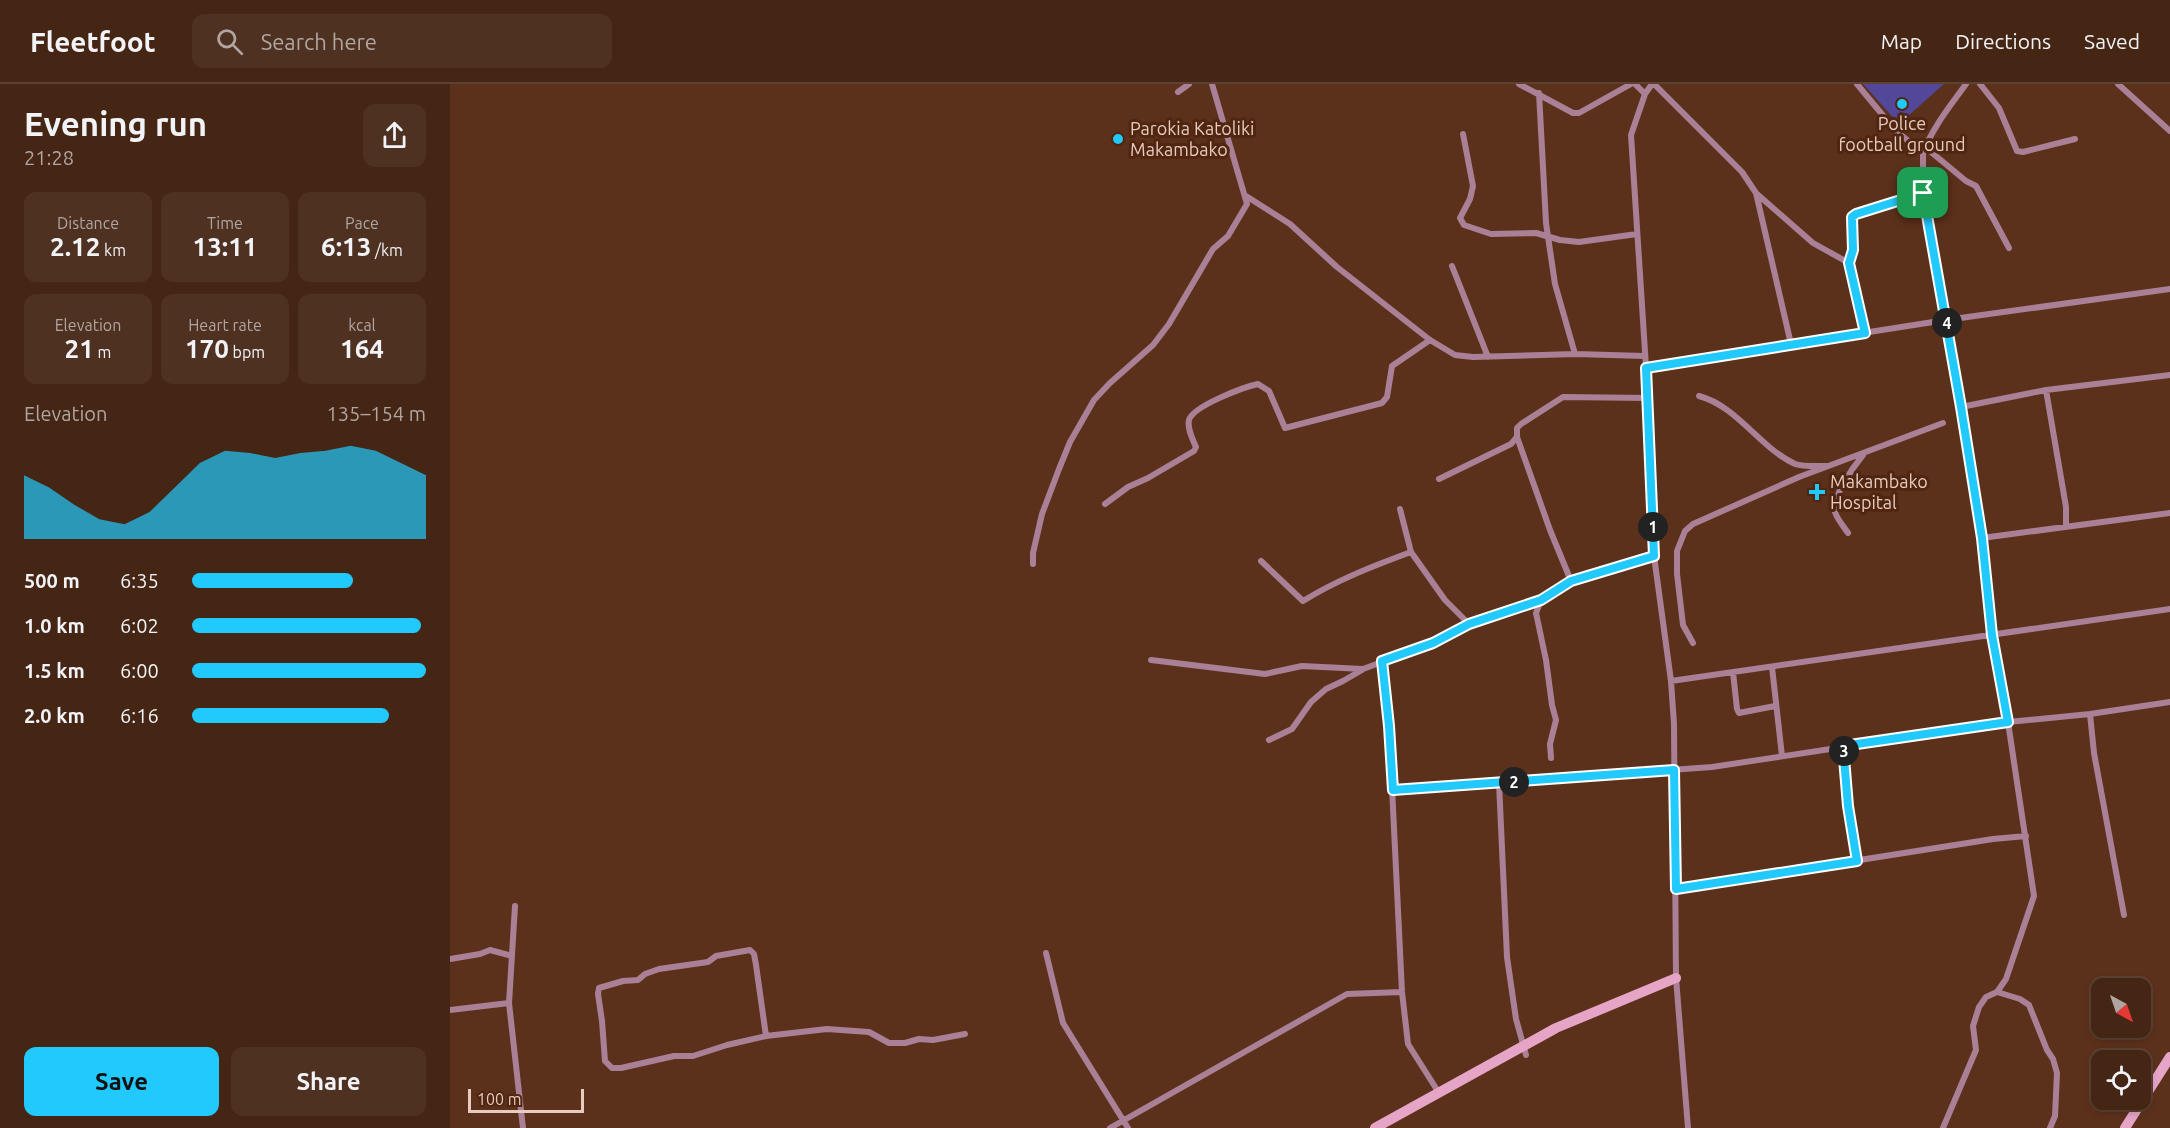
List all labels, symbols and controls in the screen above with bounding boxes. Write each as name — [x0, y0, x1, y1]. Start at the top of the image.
search box — [192, 14, 612, 68]
icon: search — [213, 25, 246, 58]
text: Fleetfoot — [30, 26, 156, 57]
text: Search here — [261, 29, 377, 54]
text: Map — [1881, 29, 1922, 53]
text: Directions — [1955, 29, 2051, 53]
text: Saved — [2084, 29, 2140, 53]
marker: Police football ground — [1895, 97, 1909, 111]
button: share — [363, 104, 426, 167]
text: Evening run — [24, 105, 207, 142]
place label: Police football ground — [1838, 113, 1966, 154]
place label: Parokia Katoliki Makambako — [1130, 118, 1254, 159]
marker: Parokia Katoliki Makambako — [1111, 132, 1125, 146]
text: 21:28 — [24, 146, 74, 169]
pin — [1897, 167, 1948, 218]
icon: arrive — [1906, 176, 1939, 209]
text: Distance — [57, 214, 119, 232]
text: Time — [207, 214, 243, 232]
text: Pace — [345, 214, 379, 232]
text: 2.12 — [50, 232, 100, 261]
text: 13:11 — [192, 232, 258, 261]
text: 6:13 — [321, 232, 371, 261]
text: km — [100, 241, 126, 259]
text: /km — [371, 241, 403, 259]
pin: 4 — [1932, 308, 1962, 338]
text: 4 — [1942, 314, 1952, 332]
text: Elevation — [55, 316, 121, 334]
text: Heart rate — [188, 316, 262, 334]
text: kcal — [348, 316, 376, 334]
text: 21 — [65, 334, 94, 363]
text: 170 — [185, 334, 229, 363]
text: 164 — [340, 334, 384, 363]
text: m — [94, 343, 111, 361]
text: bpm — [229, 343, 265, 361]
text: Elevation — [24, 402, 107, 425]
text: 135–154 m — [327, 402, 426, 425]
place label: Makambako Hospital — [1830, 471, 1928, 512]
marker: Makambako Hospital — [1808, 483, 1826, 501]
pin: 1 — [1638, 512, 1668, 542]
text: 1 — [1648, 518, 1658, 536]
text: 500 m — [24, 569, 80, 592]
text: 6:35 — [120, 569, 159, 592]
text: 1.0 km — [24, 614, 85, 637]
text: 6:02 — [120, 614, 159, 637]
text: 1.5 km — [24, 659, 85, 682]
text: 6:00 — [120, 659, 159, 682]
text: 2.0 km — [24, 704, 85, 727]
text: 6:16 — [120, 704, 159, 727]
pin: 3 — [1829, 736, 1859, 766]
text: 3 — [1839, 742, 1849, 760]
pin: 2 — [1499, 767, 1529, 797]
text: 2 — [1509, 773, 1519, 791]
north arrow — [2091, 978, 2151, 1038]
map controls — [2091, 978, 2151, 1110]
button: Save — [24, 1047, 219, 1116]
button: Share — [231, 1047, 426, 1116]
button: locate — [2091, 1050, 2151, 1110]
scale bar — [468, 1086, 584, 1114]
text: 100 m — [477, 1090, 522, 1108]

